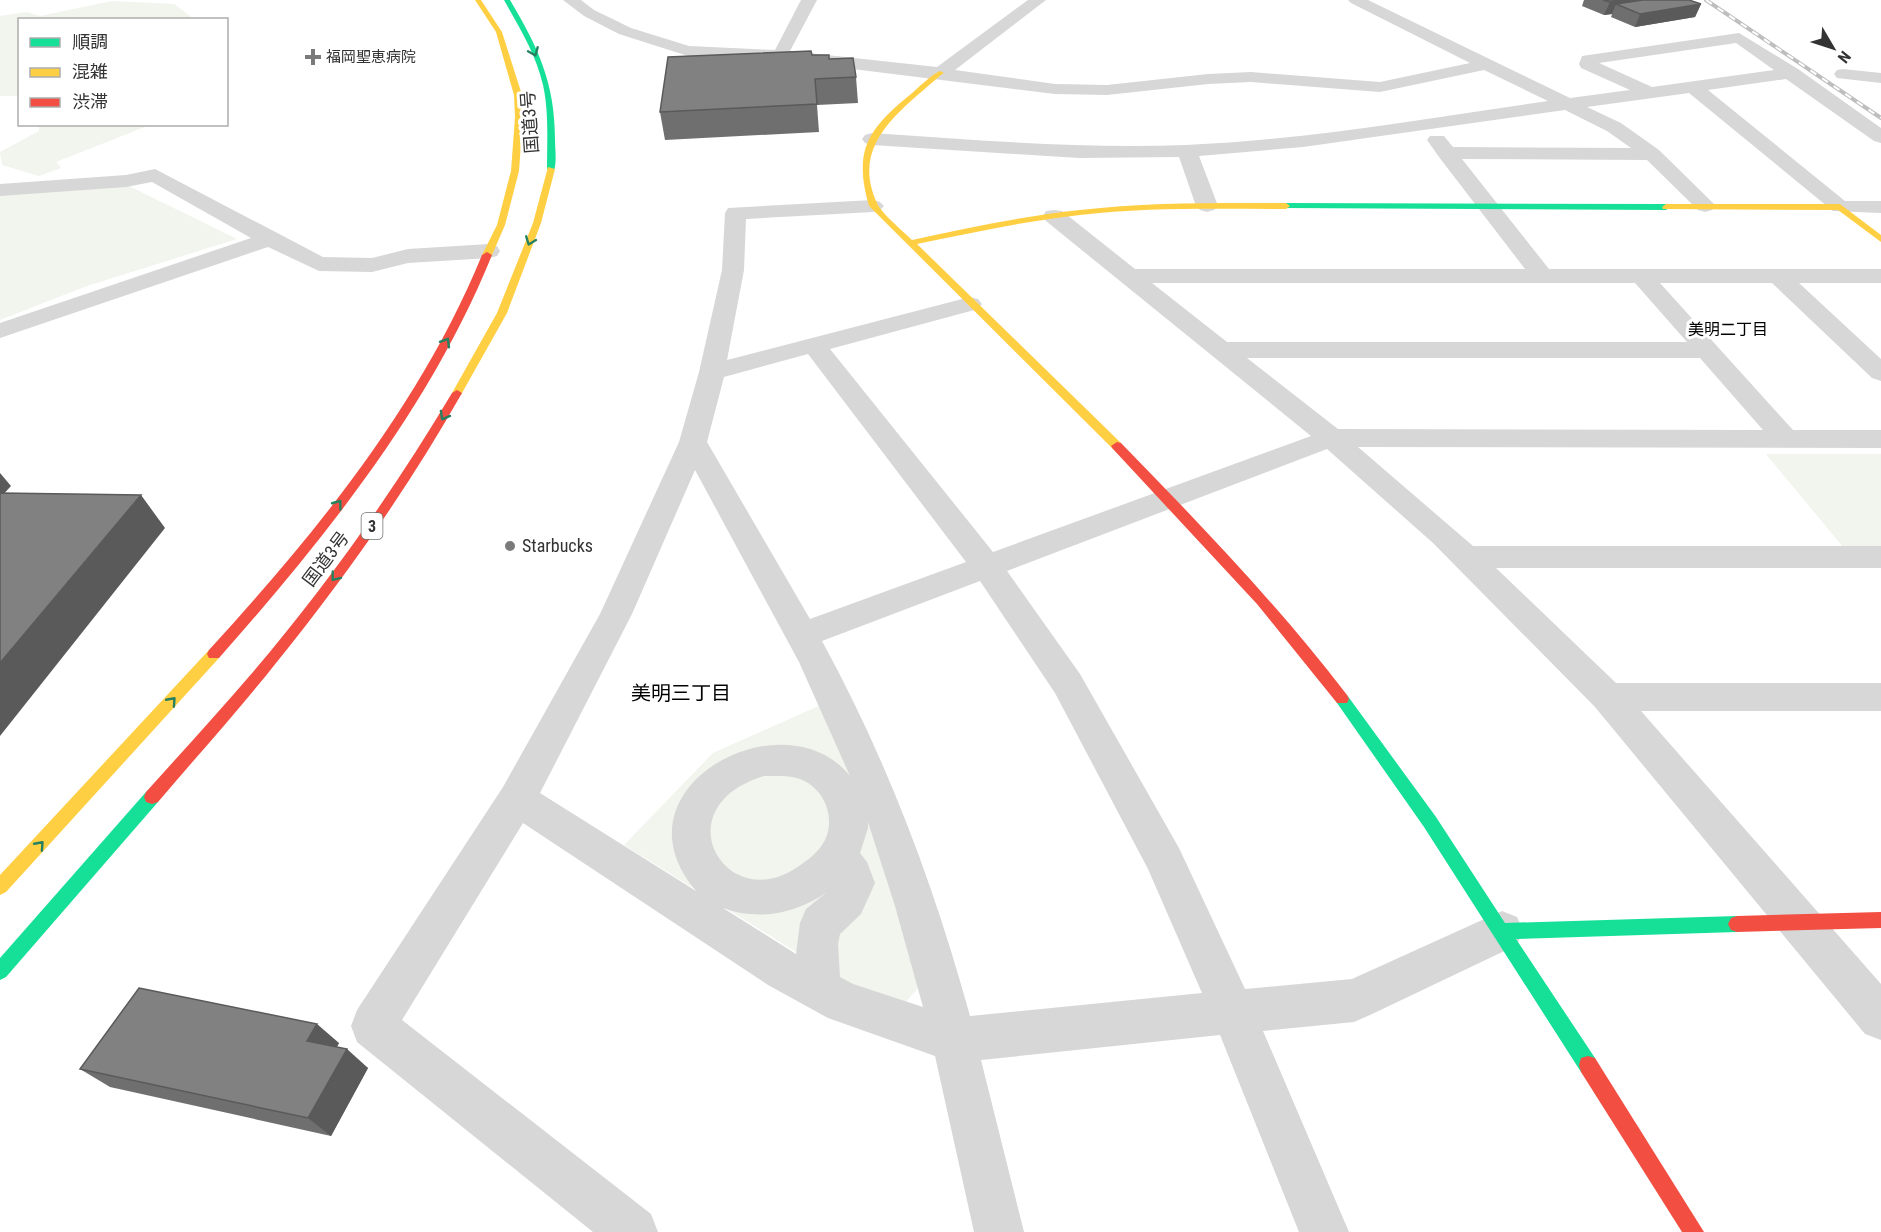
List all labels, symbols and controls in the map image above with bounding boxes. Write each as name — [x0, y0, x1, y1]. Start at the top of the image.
legend — [18, 18, 228, 126]
north arrow — [1803, 18, 1863, 78]
text: 順調 — [72, 31, 108, 52]
one-way arrow — [527, 45, 539, 56]
text: N — [1834, 47, 1855, 67]
marker: 福岡聖恵病院 — [304, 48, 322, 66]
place label: 福岡聖恵病院 — [326, 48, 416, 66]
text: 混雑 — [72, 61, 108, 82]
street label: 国道3号 — [517, 90, 542, 154]
text: 渋滞 — [72, 91, 108, 112]
one-way arrow — [524, 235, 537, 246]
district label: 美明二丁目 — [1688, 320, 1768, 339]
one-way arrow — [438, 338, 450, 348]
one-way arrow — [440, 410, 451, 420]
one-way arrow — [331, 500, 342, 511]
road number: 3 — [362, 513, 382, 539]
street label: 国道3号 — [298, 527, 353, 590]
place label: Starbucks — [522, 535, 593, 556]
marker: Starbucks — [503, 539, 517, 553]
one-way arrow — [331, 570, 342, 581]
district label: 美明三丁目 — [631, 681, 731, 705]
one-way arrow — [164, 697, 175, 708]
one-way arrow — [33, 841, 44, 851]

